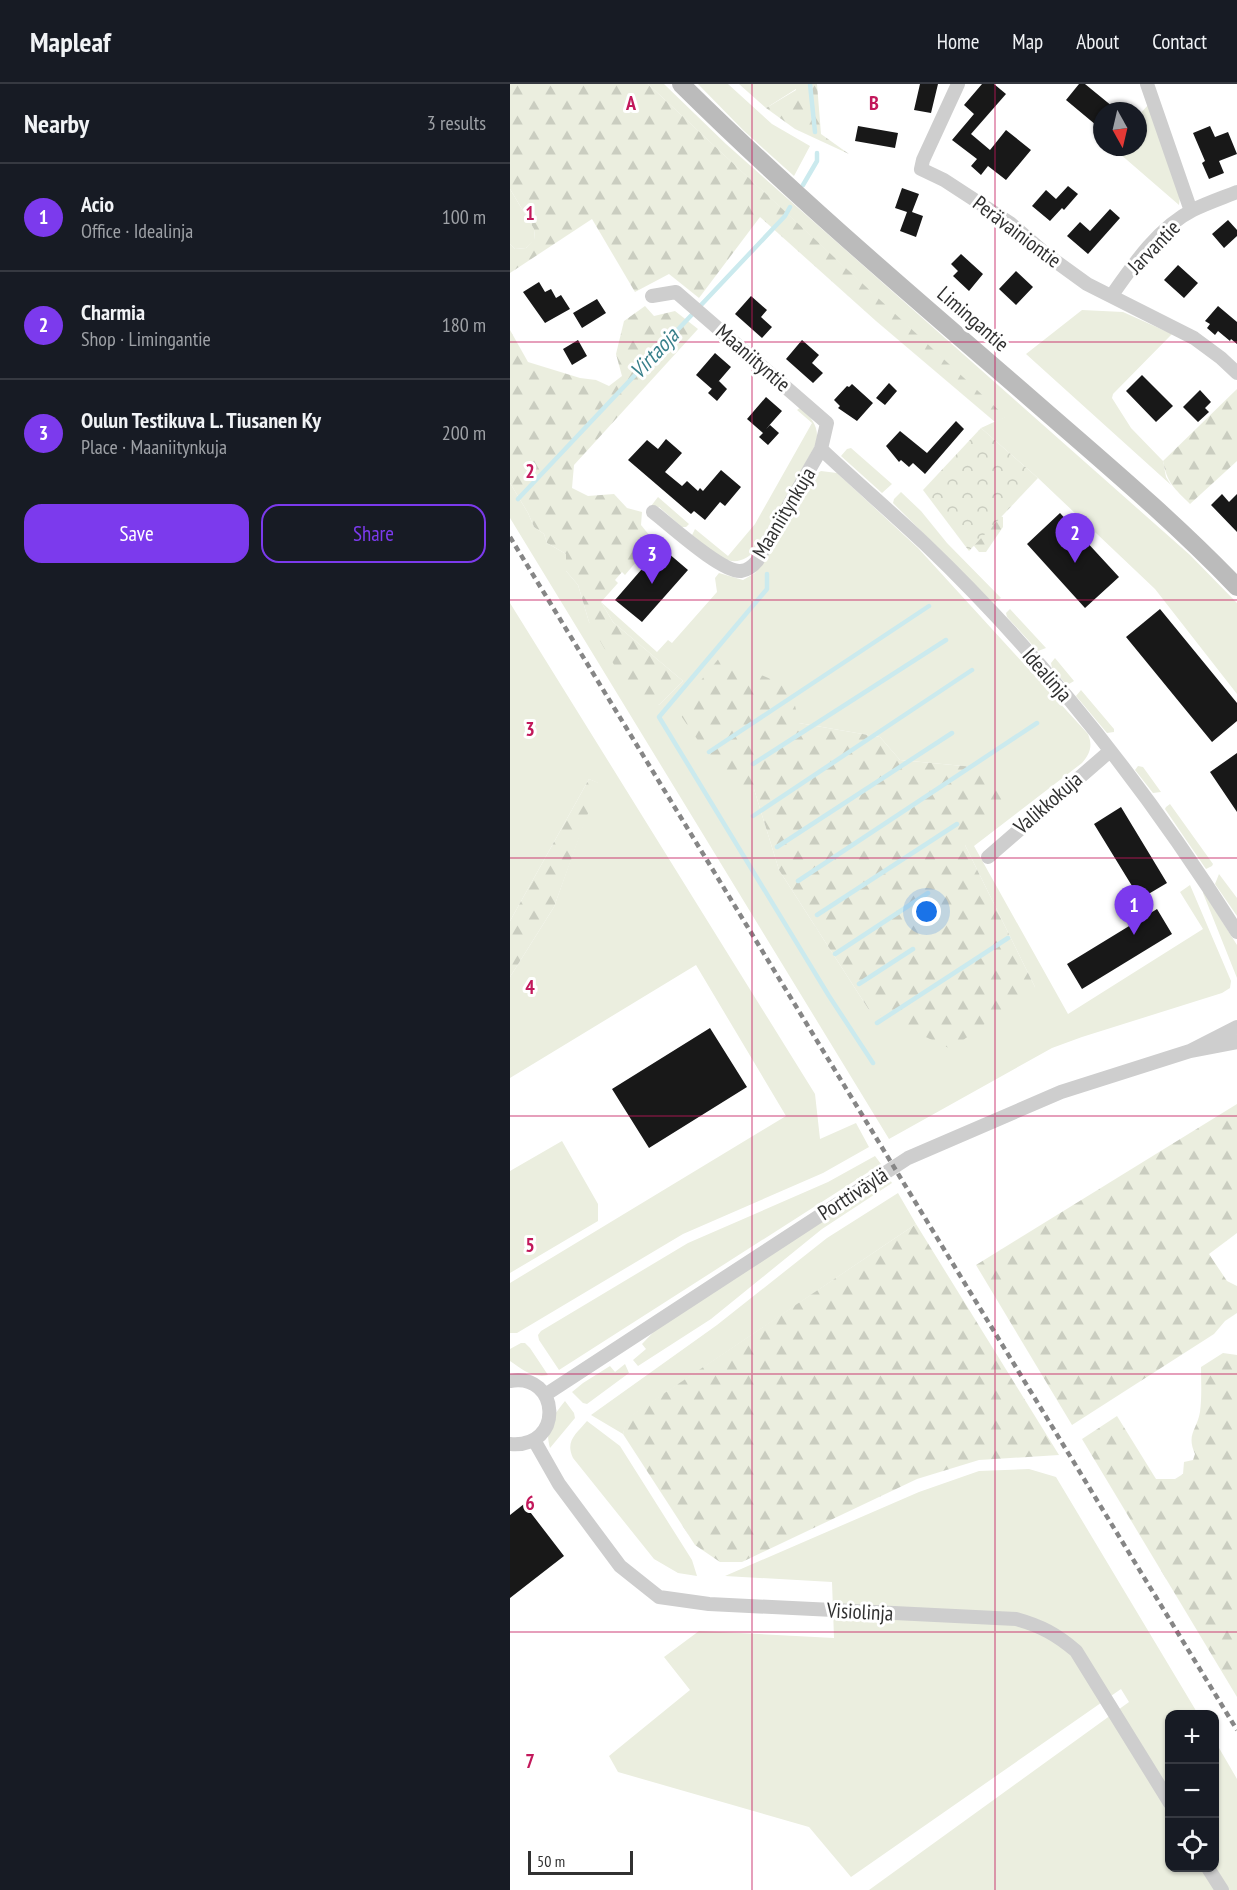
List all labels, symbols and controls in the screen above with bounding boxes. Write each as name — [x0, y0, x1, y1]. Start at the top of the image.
text: Mapleaf — [30, 23, 111, 60]
text: Home — [937, 28, 979, 55]
text: Map — [1012, 28, 1043, 55]
text: About — [1076, 28, 1119, 55]
text: Contact — [1152, 28, 1207, 55]
text: A — [625, 90, 637, 116]
text: B — [869, 90, 879, 116]
north arrow — [1093, 102, 1147, 156]
text: Nearby — [24, 107, 89, 140]
text: 3 results — [427, 110, 486, 136]
text: Acio — [81, 190, 114, 218]
street label: Perävainiontie — [968, 190, 1067, 274]
text: 1 — [525, 200, 535, 226]
text: 1 — [39, 204, 48, 230]
text: 100 m — [442, 204, 486, 230]
street label: Jarvantie — [1121, 214, 1186, 280]
text: Office · Idealinja — [81, 218, 193, 244]
street label: Limingantie — [932, 280, 1015, 357]
text: Charmia — [81, 298, 145, 326]
text: 2 — [39, 312, 48, 338]
text: 180 m — [442, 312, 486, 338]
street label: Maaniityntie — [710, 318, 796, 397]
water label: Virtaoja — [624, 321, 685, 384]
text: Shop · Limingantie — [81, 326, 211, 352]
text: Oulun Testikuva L. Tiusanen Ky — [81, 406, 321, 434]
text: 3 — [39, 420, 48, 446]
text: 200 m — [442, 420, 486, 446]
text: Place · Maaniitynkuja — [81, 434, 227, 460]
text: 2 — [525, 458, 535, 484]
street label: Maaniitynkuja — [746, 462, 821, 563]
button: Save — [24, 504, 249, 563]
button: Share — [261, 504, 486, 563]
pin: 2 — [1056, 514, 1094, 563]
pin: 3 — [632, 534, 672, 584]
street label: Idealinja — [1017, 642, 1078, 707]
text: 3 — [525, 716, 535, 742]
street label: Valikkokuja — [1007, 766, 1087, 840]
pin: 1 — [1114, 886, 1154, 935]
your location — [912, 897, 941, 926]
text: 4 — [525, 974, 535, 1000]
street label: Porttiväylä — [813, 1161, 893, 1226]
text: 5 — [525, 1232, 535, 1258]
text: 6 — [525, 1490, 535, 1516]
street label: Visiolinja — [825, 1596, 894, 1627]
map controls — [1165, 1710, 1219, 1872]
button: + — [1165, 1710, 1219, 1764]
text: 7 — [525, 1748, 535, 1774]
button: − — [1165, 1764, 1219, 1818]
button: locate — [1165, 1818, 1219, 1872]
scale bar — [528, 1848, 633, 1876]
text: 50 m — [537, 1851, 565, 1871]

